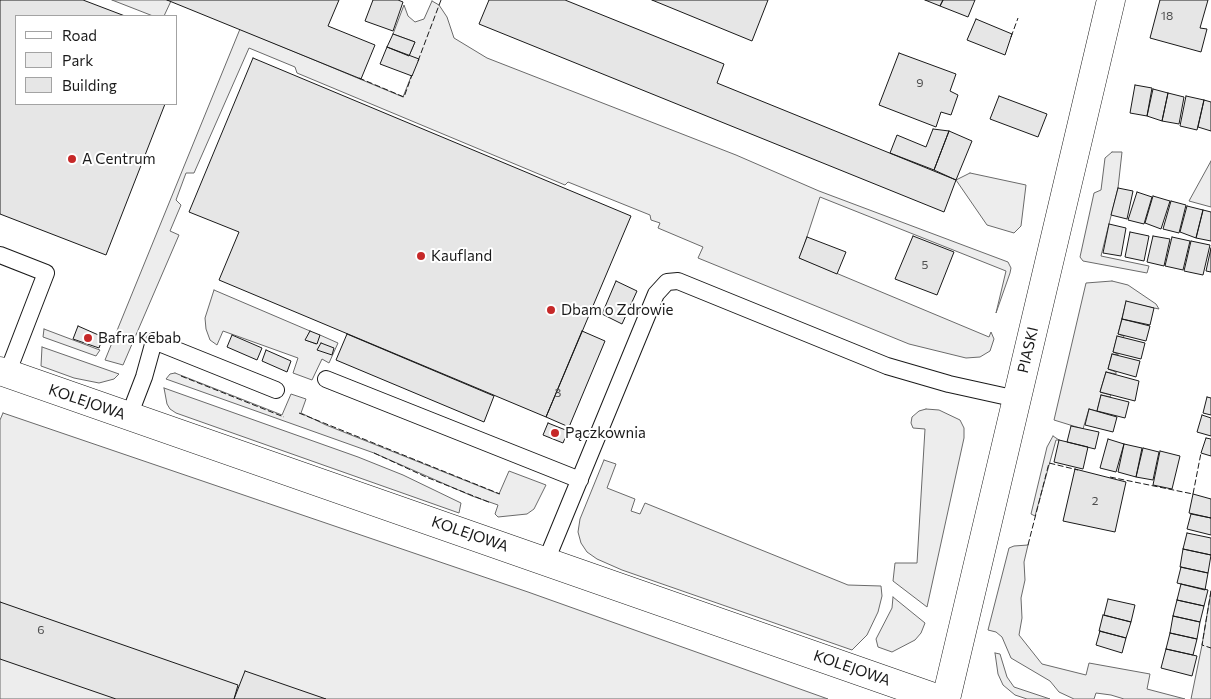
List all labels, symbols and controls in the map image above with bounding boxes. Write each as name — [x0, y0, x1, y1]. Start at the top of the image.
house number: 18 — [1161, 9, 1173, 23]
legend — [15, 15, 178, 105]
text: Road — [62, 26, 97, 44]
text: Park — [62, 51, 93, 69]
text: Building — [62, 76, 117, 94]
house number: 9 — [916, 76, 924, 90]
place label: A Centrum — [82, 150, 156, 168]
marker: A Centrum — [66, 153, 78, 165]
place label: Kaufland — [431, 247, 492, 265]
marker: Kaufland — [415, 250, 427, 262]
house number: 5 — [922, 258, 928, 272]
place label: Dbam o Zdrowie — [561, 301, 673, 319]
marker: Dbam o Zdrowie — [545, 304, 557, 316]
street label: PIASKI — [1014, 325, 1042, 375]
place label: Bafra Kebab — [98, 329, 181, 347]
marker: Bafra Kebab — [82, 332, 94, 344]
street label: KOLEJOWA — [46, 380, 128, 424]
house number: 3 — [555, 386, 561, 400]
place label: Pączkownia — [565, 424, 646, 442]
marker: Pączkownia — [549, 427, 561, 439]
house number: 2 — [1092, 494, 1098, 508]
street label: KOLEJOWA — [429, 512, 511, 556]
house number: 6 — [37, 623, 45, 637]
street label: KOLEJOWA — [811, 646, 893, 690]

